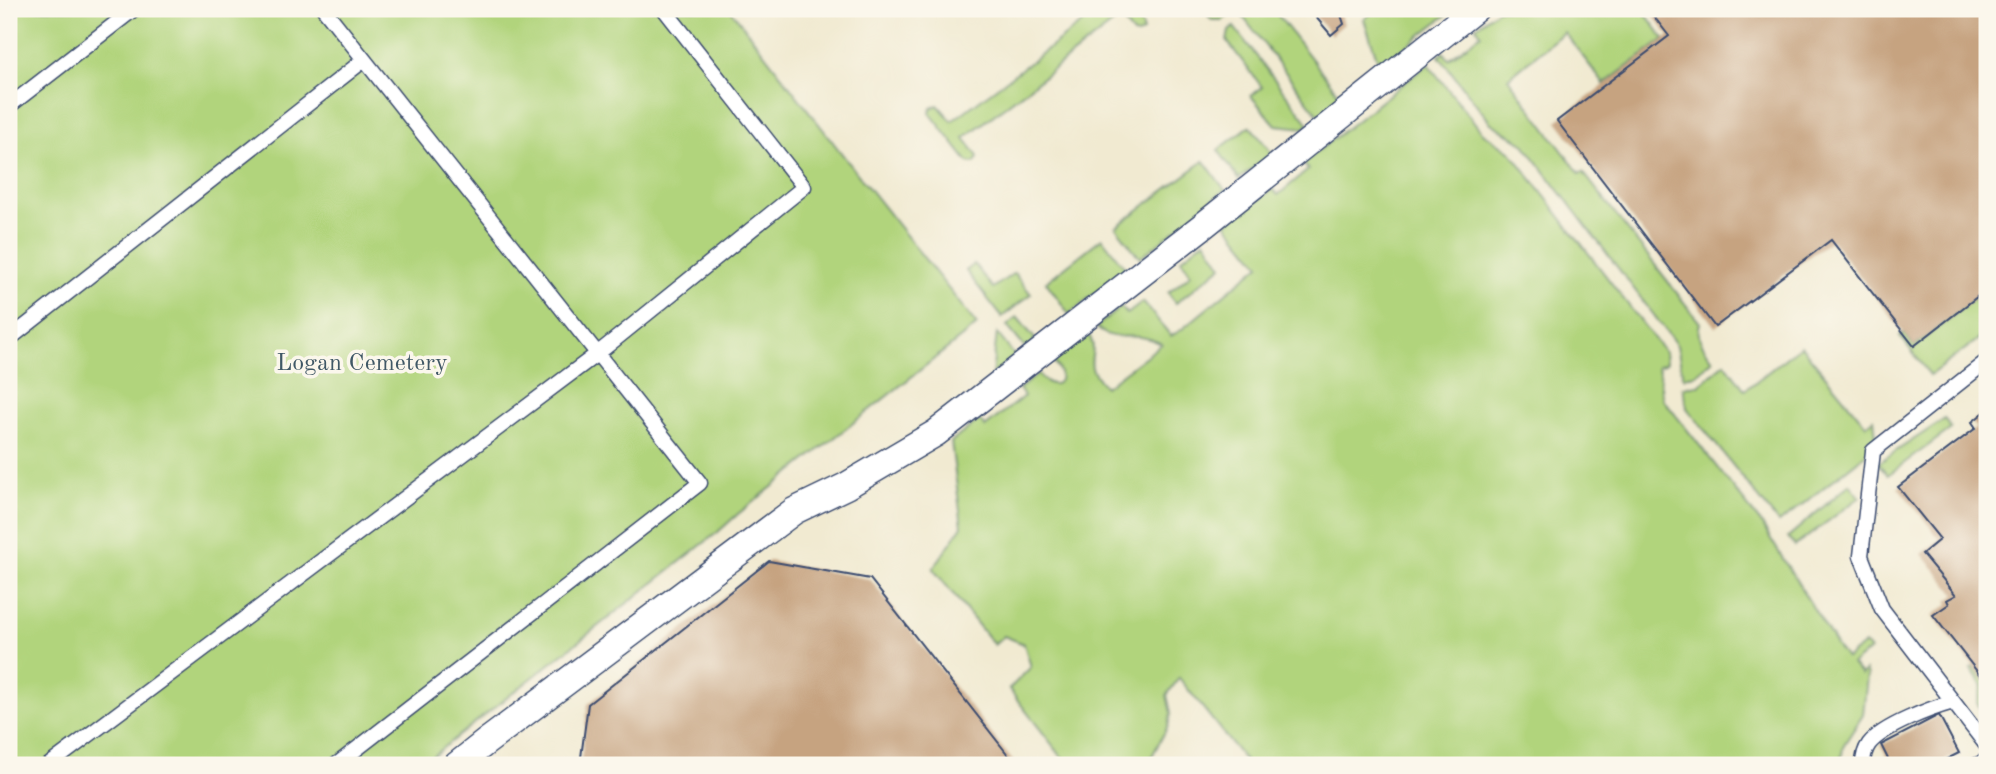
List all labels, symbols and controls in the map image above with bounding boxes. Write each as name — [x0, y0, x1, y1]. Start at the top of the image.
park label: Logan Cemetery — [276, 352, 448, 376]

